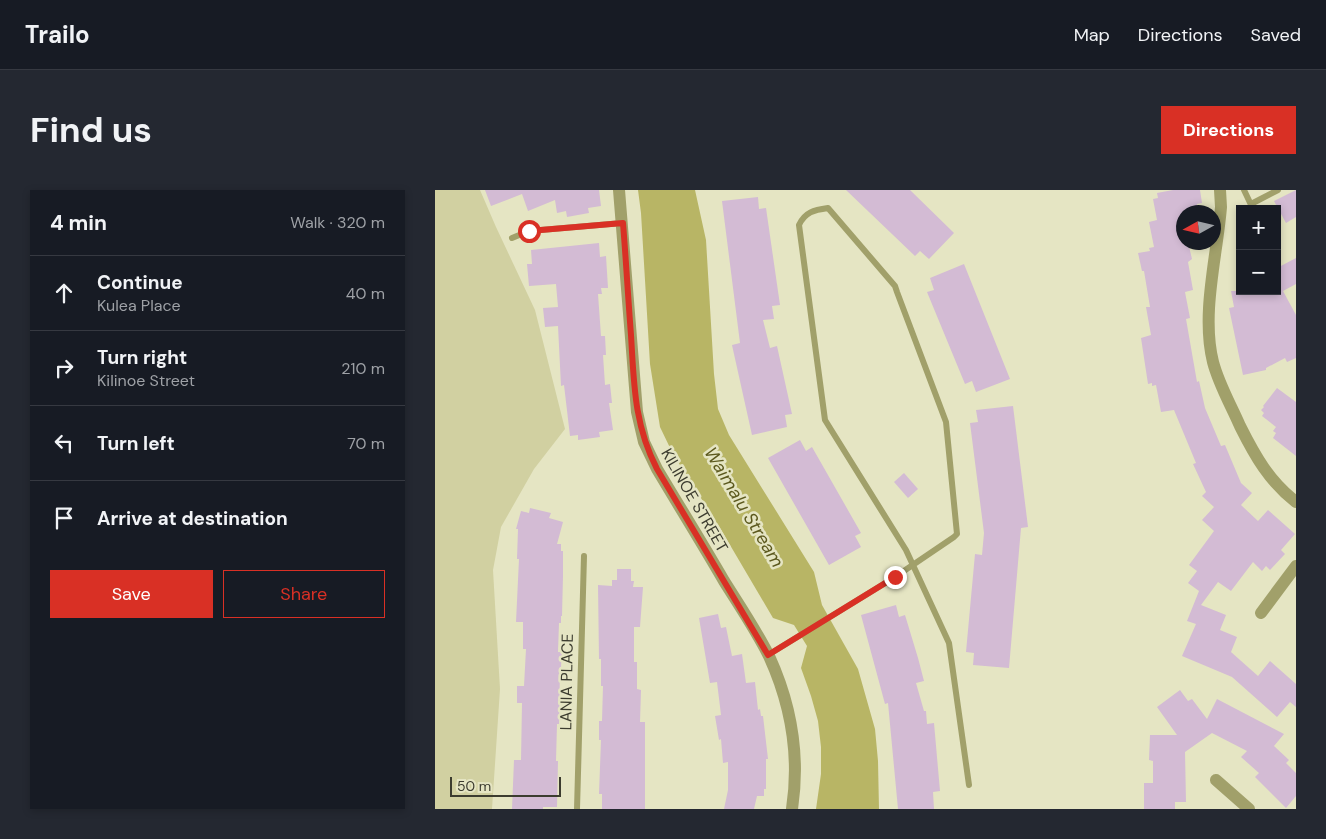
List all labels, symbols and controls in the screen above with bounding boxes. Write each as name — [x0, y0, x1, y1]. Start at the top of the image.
text: Trailo — [25, 19, 90, 50]
text: Map — [1074, 23, 1110, 47]
text: Directions — [1138, 23, 1223, 47]
text: Saved — [1251, 23, 1301, 47]
button: Directions — [1161, 106, 1296, 154]
text: Find us — [30, 107, 152, 153]
north arrow — [1176, 205, 1221, 250]
map controls — [1236, 205, 1281, 295]
button: + — [1236, 205, 1281, 250]
text: 4 min — [50, 209, 107, 237]
text: Walk · 320 m — [290, 212, 385, 233]
route start — [518, 220, 541, 243]
button: − — [1236, 250, 1281, 295]
text: Continue — [97, 270, 183, 295]
icon: ahead — [50, 279, 78, 307]
text: 40 m — [346, 283, 385, 304]
text: Kulea Place — [97, 295, 181, 316]
text: Turn right — [97, 345, 187, 370]
icon: right — [50, 354, 78, 382]
text: 210 m — [341, 358, 385, 379]
text: Kilinoe Street — [97, 370, 195, 391]
icon: left — [50, 429, 78, 457]
text: Turn left — [97, 431, 175, 456]
text: 70 m — [347, 433, 385, 454]
water label: Waimalu Stream — [699, 442, 789, 572]
street label: KILINOE STREET — [656, 445, 733, 556]
icon: arrive — [50, 504, 78, 532]
text: Arrive at destination — [97, 506, 288, 531]
route end — [884, 566, 907, 589]
button: Save — [50, 570, 213, 618]
button: Share — [223, 570, 385, 618]
street label: LANIA PLACE — [555, 633, 578, 731]
scale bar — [450, 774, 561, 797]
text: 50 m — [457, 777, 491, 795]

